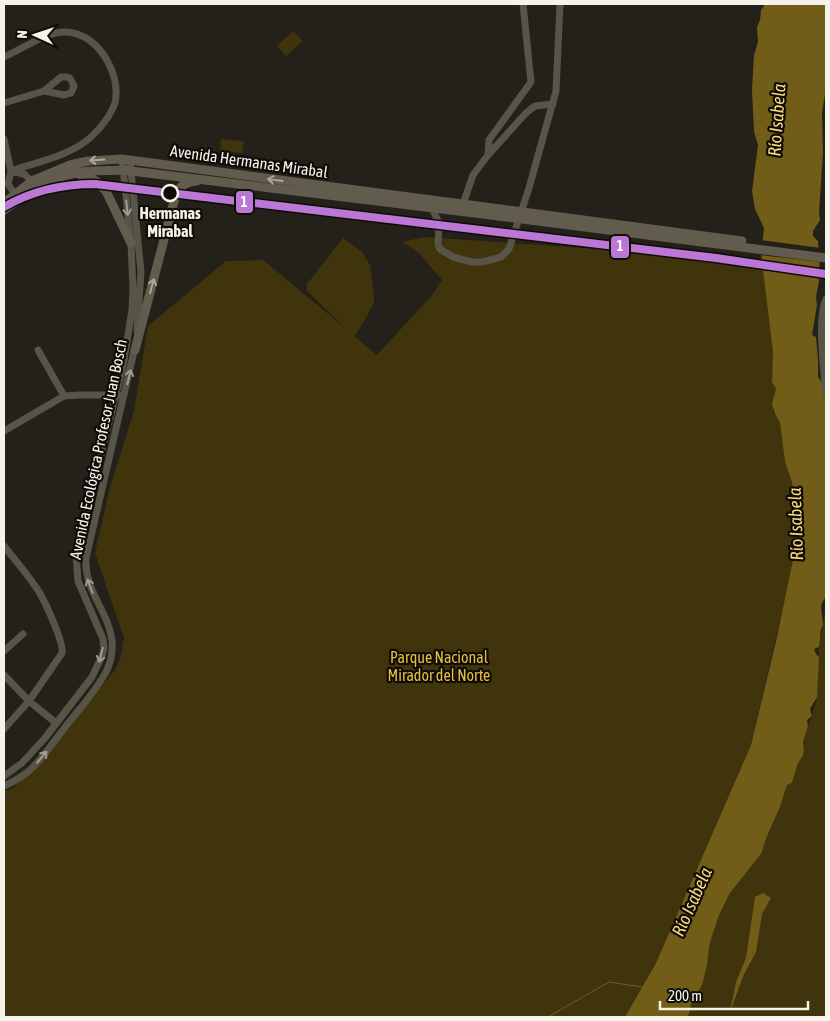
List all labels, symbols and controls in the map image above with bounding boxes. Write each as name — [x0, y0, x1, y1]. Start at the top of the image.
north arrow — [10, 10, 60, 60]
text: N — [14, 30, 30, 39]
water label: Río Isabela — [763, 82, 790, 157]
street label: Avenida Hermanas Mirabal — [169, 141, 330, 181]
one-way arrow — [89, 156, 105, 165]
one-way arrow — [268, 174, 284, 184]
marker: Hermanas Mirabal — [161, 184, 179, 202]
line badge: 1 — [235, 190, 254, 214]
text: 1 — [241, 194, 248, 210]
one-way arrow — [122, 199, 132, 215]
place label: Hermanas Mirabal — [139, 204, 201, 240]
line badge: 1 — [610, 235, 630, 259]
text: 1 — [617, 238, 624, 254]
one-way arrow — [147, 278, 157, 294]
street label: Avenida Ecológica Profesor Juan Bosch — [66, 337, 131, 561]
one-way arrow — [125, 369, 134, 385]
water label: Río Isabela — [784, 487, 807, 561]
one-way arrow — [85, 579, 94, 594]
one-way arrow — [96, 647, 105, 663]
park label: Parque Nacional Mirador del Norte — [388, 648, 490, 684]
one-way arrow — [36, 750, 47, 763]
water label: Río Isabela — [667, 864, 716, 939]
scale bar — [660, 978, 808, 1010]
text: 200 m — [668, 987, 702, 1004]

